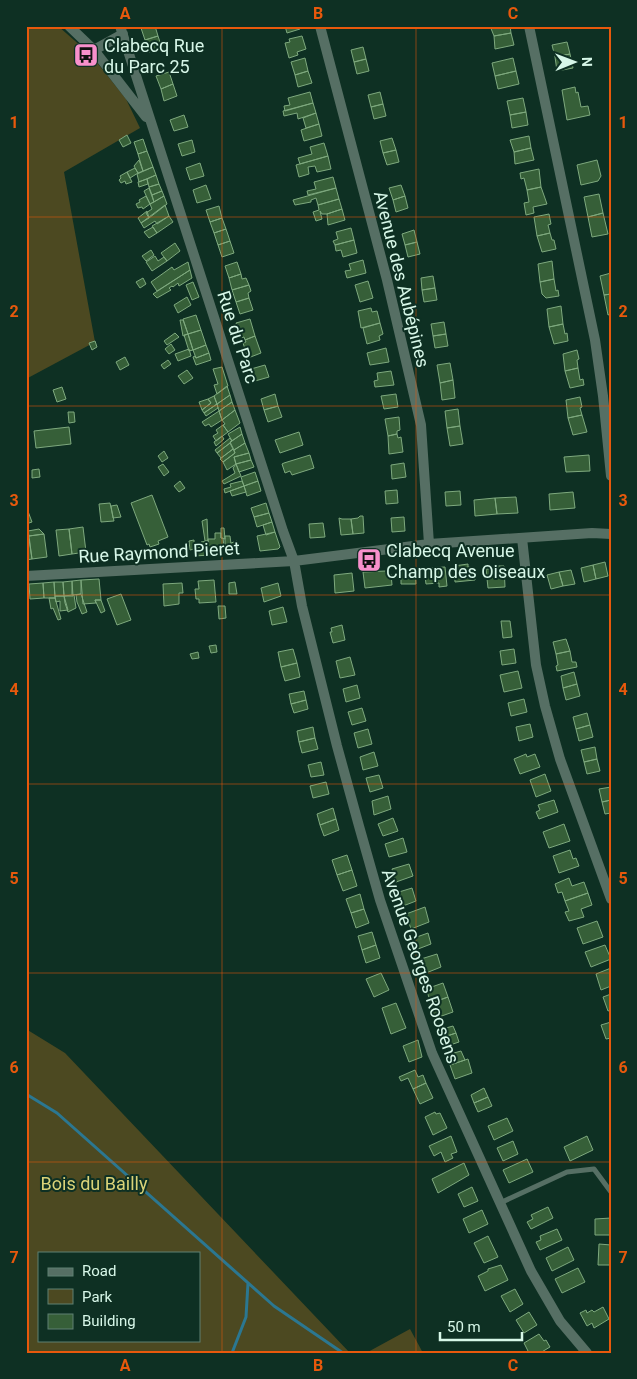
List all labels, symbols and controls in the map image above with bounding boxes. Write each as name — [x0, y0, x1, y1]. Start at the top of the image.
text: A — [120, 4, 131, 23]
text: B — [313, 4, 323, 23]
text: C — [508, 4, 518, 23]
place label: Clabecq Rue du Parc 25 — [104, 35, 204, 77]
north arrow — [550, 38, 600, 88]
bus stop icon: Clabecq Rue du Parc 25 — [73, 42, 99, 68]
text: N — [579, 57, 595, 67]
text: 1 — [9, 113, 19, 132]
text: 1 — [618, 113, 628, 132]
street label: Avenue des Aubépines — [370, 189, 434, 369]
street label: Rue du Parc — [213, 288, 263, 386]
text: 2 — [9, 302, 19, 321]
text: 2 — [618, 302, 628, 321]
text: 3 — [9, 491, 19, 510]
text: 3 — [618, 491, 628, 510]
street label: Rue Raymond Pieret — [78, 537, 240, 567]
place label: Clabecq Avenue Champ des Oiseaux — [386, 540, 546, 582]
bus stop icon: Clabecq Avenue Champ des Oiseaux — [356, 547, 382, 573]
text: 4 — [9, 680, 19, 699]
text: 4 — [618, 680, 628, 699]
street label: Avenue Georges Roosens — [378, 866, 464, 1066]
text: 5 — [9, 869, 19, 888]
text: 5 — [618, 869, 628, 888]
text: 6 — [9, 1058, 19, 1077]
text: 6 — [618, 1058, 628, 1077]
park label: Bois du Bailly — [41, 1173, 148, 1194]
text: 7 — [9, 1248, 19, 1267]
text: 7 — [618, 1248, 628, 1267]
legend — [38, 1252, 200, 1342]
text: Road — [82, 1262, 116, 1280]
text: Park — [82, 1288, 113, 1306]
scale bar — [440, 1309, 522, 1341]
text: Building — [82, 1312, 136, 1330]
text: 50 m — [447, 1318, 481, 1336]
text: A — [120, 1356, 131, 1375]
text: B — [313, 1356, 323, 1375]
text: C — [508, 1356, 518, 1375]

